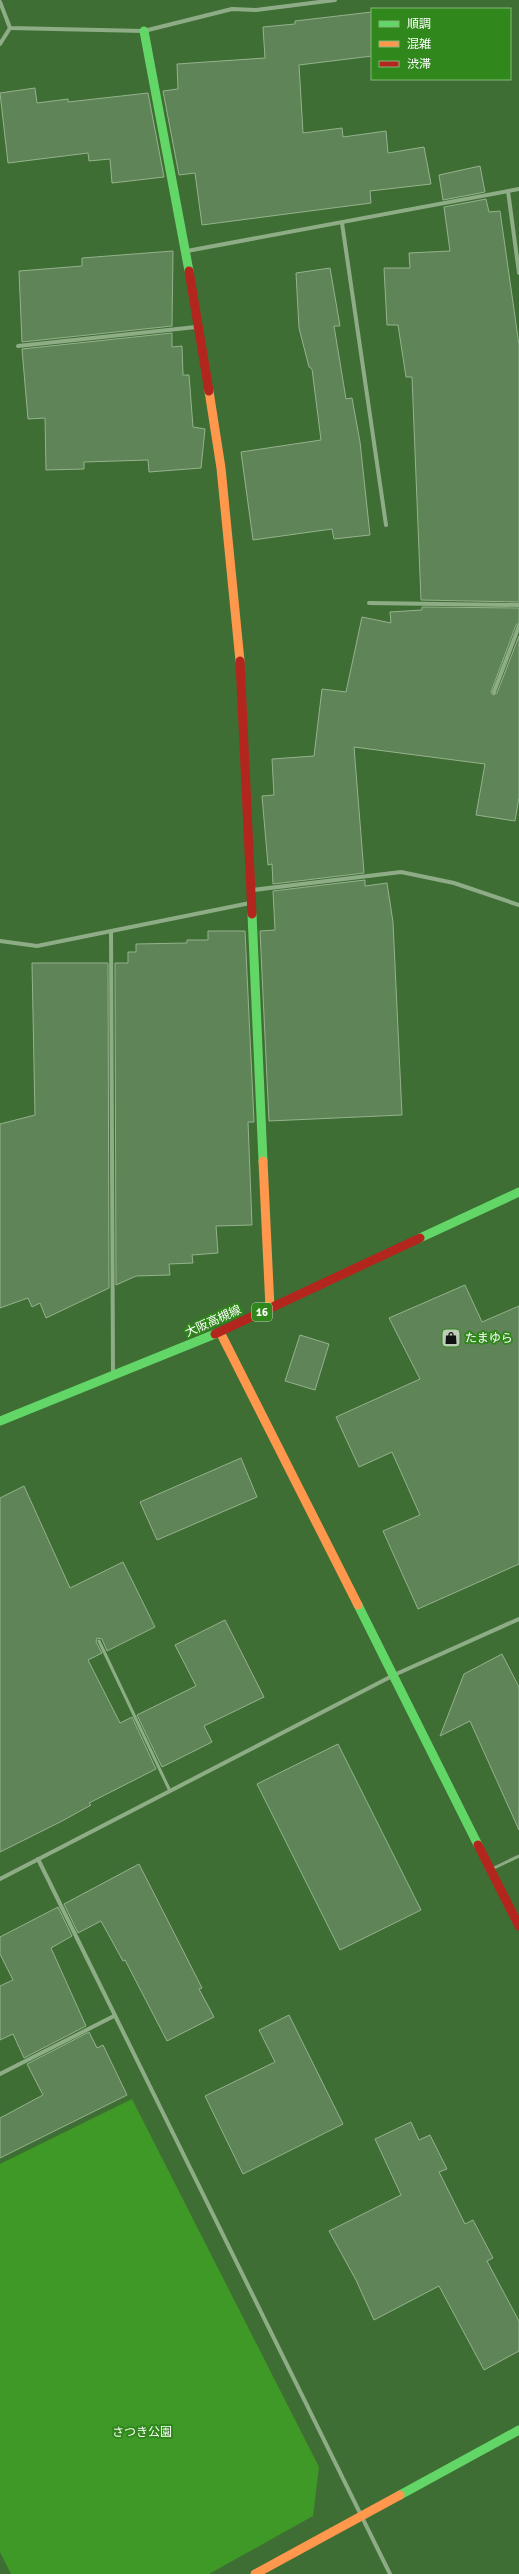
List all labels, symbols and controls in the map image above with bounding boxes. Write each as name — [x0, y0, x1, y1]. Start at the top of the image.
legend — [371, 8, 511, 80]
text: 順調 — [407, 17, 431, 32]
text: 混雑 — [407, 37, 431, 52]
text: 渋滞 — [407, 57, 431, 72]
street label: 大阪高槻線 — [183, 1302, 244, 1341]
road number: 16 — [252, 1303, 272, 1321]
shop icon: たまゆら — [440, 1327, 462, 1349]
place label: たまゆら — [465, 1331, 513, 1346]
park label: さつき公園 — [112, 2425, 172, 2440]

